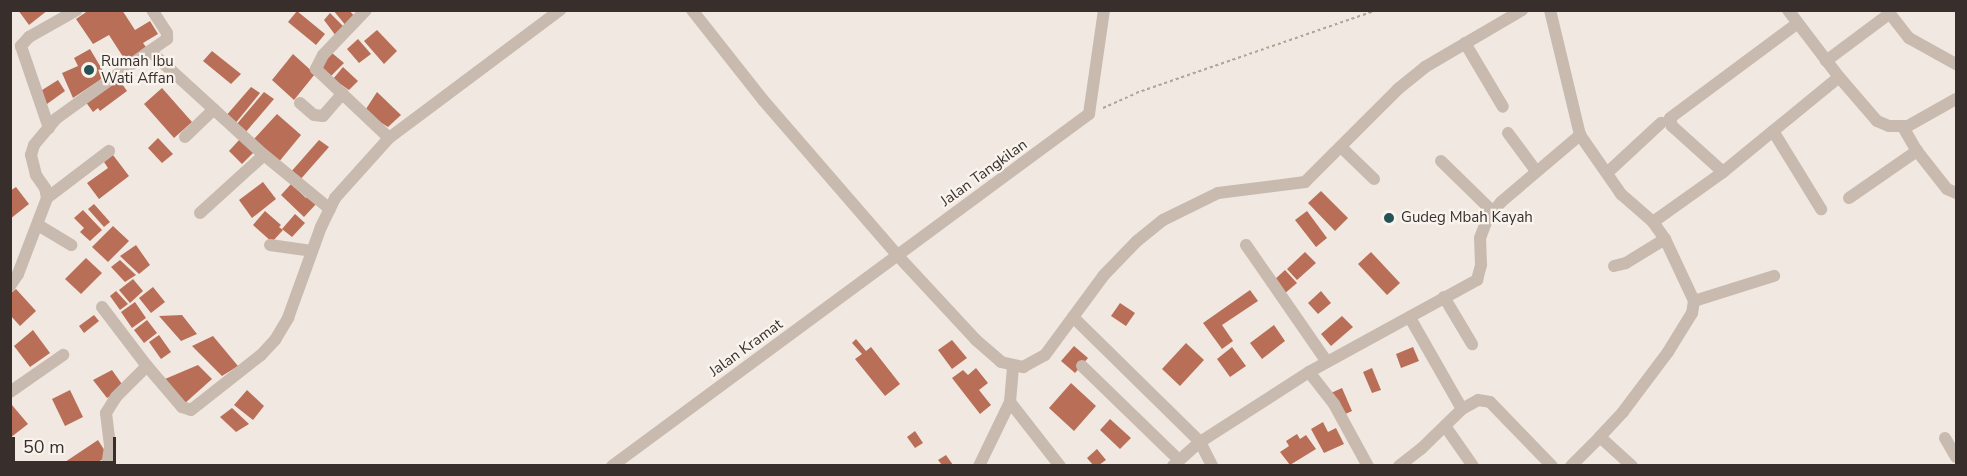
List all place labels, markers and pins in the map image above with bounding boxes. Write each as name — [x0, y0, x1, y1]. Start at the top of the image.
place label: Rumah Ibu Wati Affan — [101, 52, 174, 87]
marker: Rumah Ibu Wati Affan — [82, 63, 96, 77]
place label: Gudeg Mbah Kayah — [1401, 209, 1533, 227]
marker: Gudeg Mbah Kayah — [1382, 211, 1396, 225]

